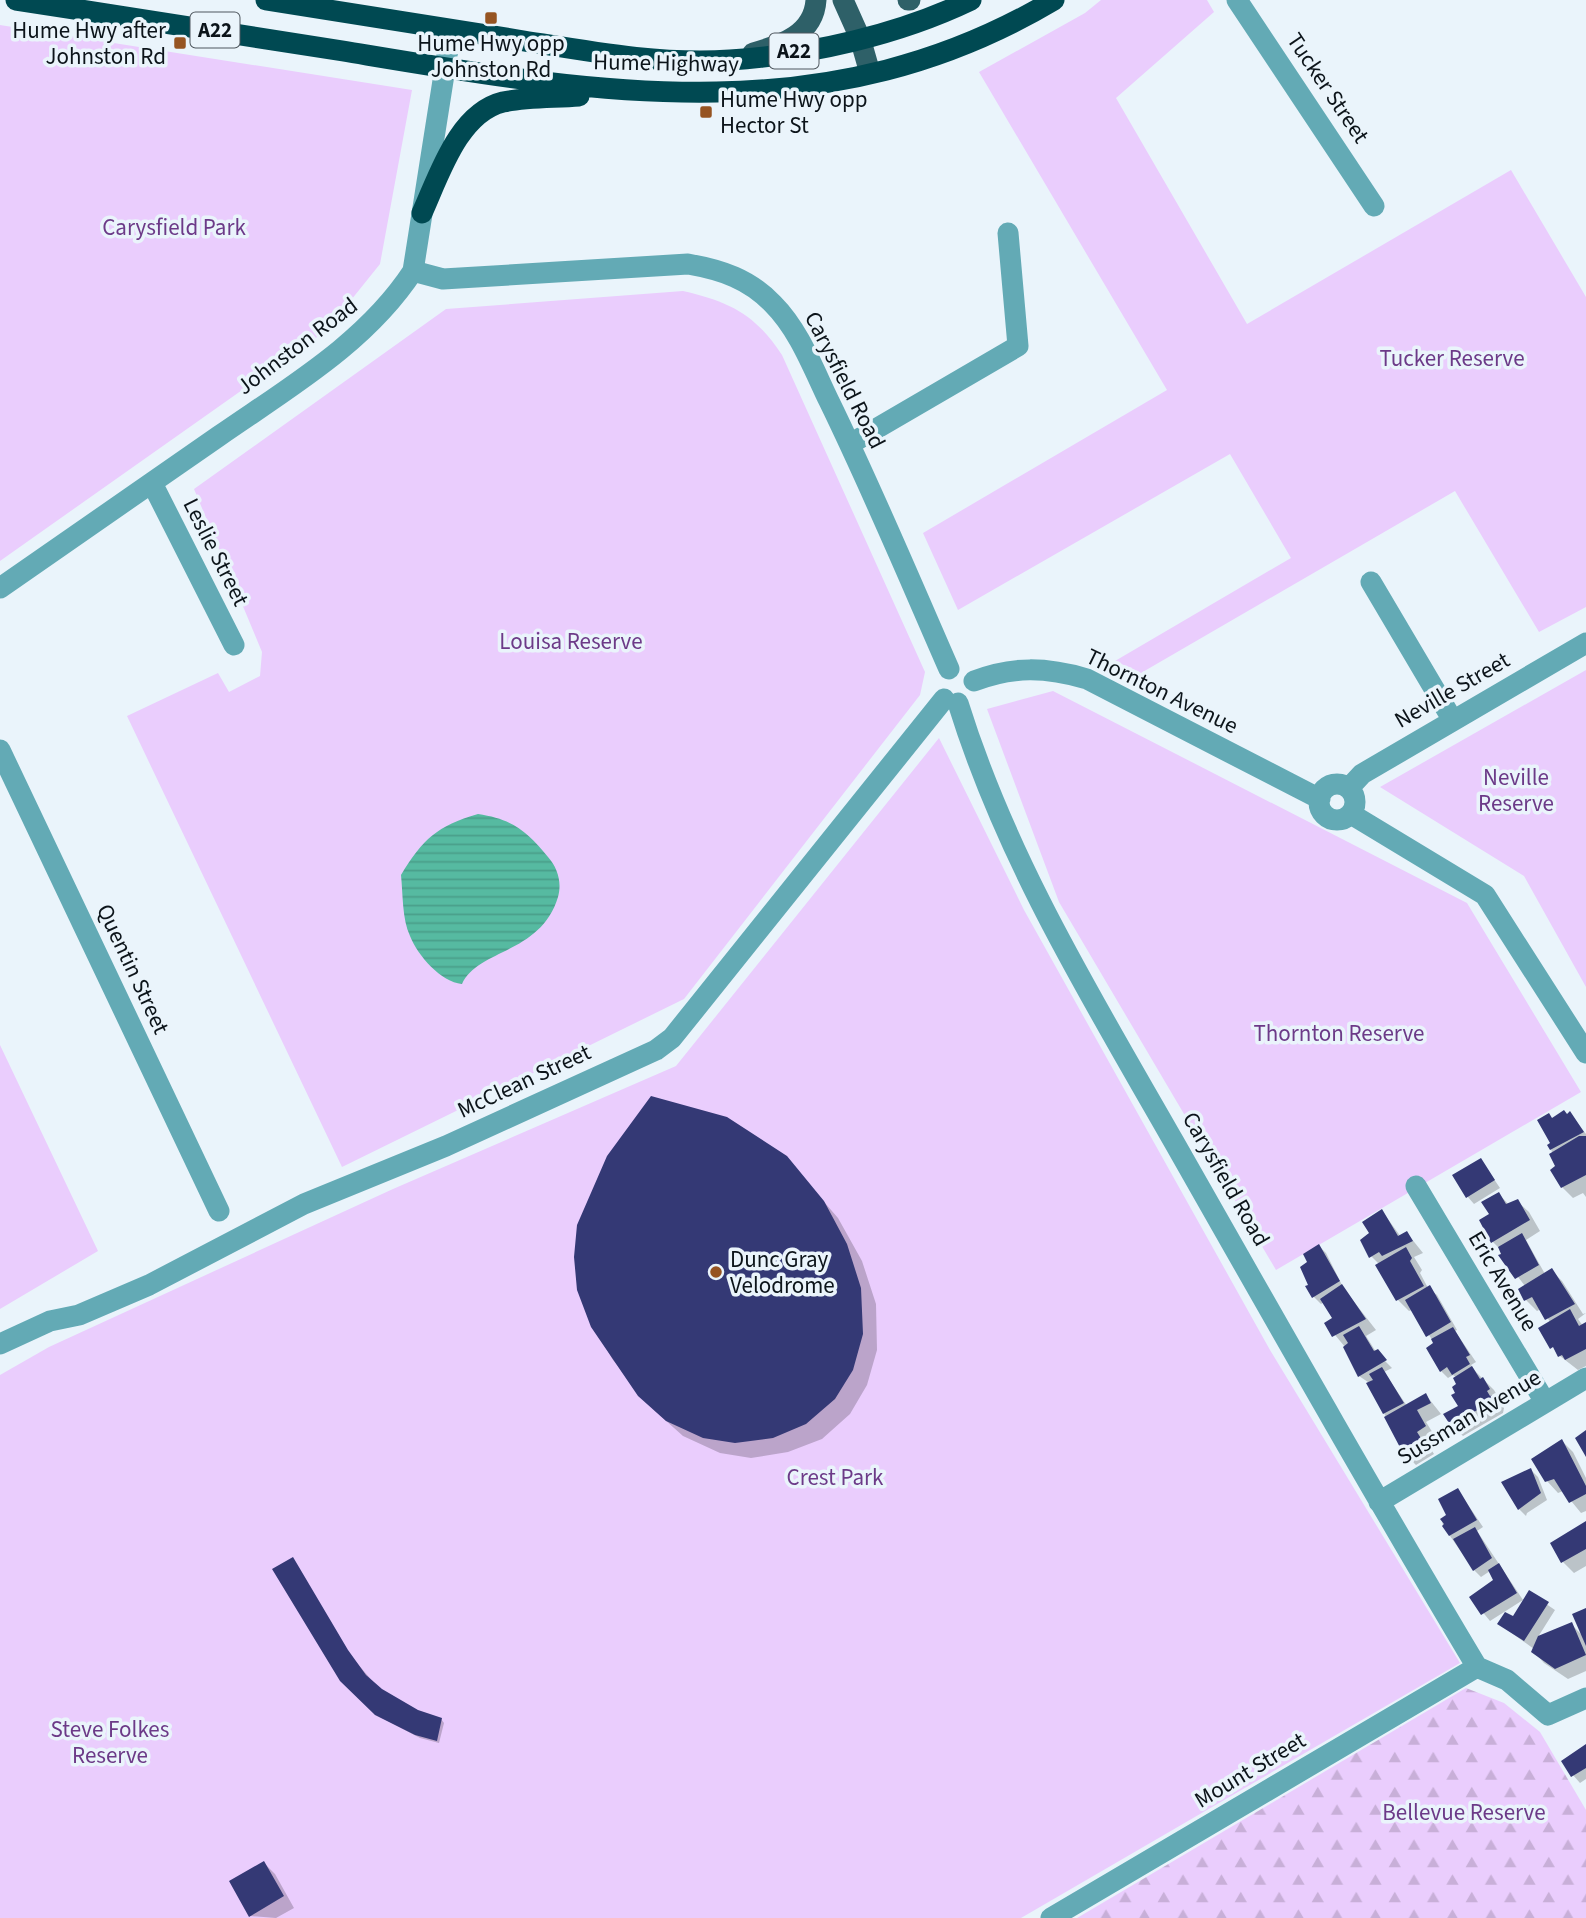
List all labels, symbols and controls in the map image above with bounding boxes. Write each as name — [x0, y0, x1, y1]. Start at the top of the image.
marker: Hume Hwy opp Johnston Rd — [483, 10, 499, 26]
road number: A22 — [190, 12, 240, 48]
place label: Hume Hwy after Johnston Rd — [12, 14, 167, 73]
street label: Tucker Street — [1279, 26, 1377, 150]
place label: Hume Hwy opp Johnston Rd — [417, 27, 565, 86]
road number: A22 — [770, 34, 818, 68]
marker: Hume Hwy after Johnston Rd — [172, 35, 188, 51]
street label: Hume Highway — [593, 45, 740, 81]
place label: Hume Hwy opp Hector St — [720, 83, 867, 142]
marker: Hume Hwy opp Hector St — [698, 104, 714, 120]
park label: Carysfield Park — [102, 211, 246, 244]
street label: Johnston Road — [229, 289, 365, 403]
street label: Carysfield Road — [796, 306, 894, 454]
park label: Tucker Reserve — [1379, 342, 1525, 375]
street label: Leslie Street — [175, 492, 257, 612]
park label: Louisa Reserve — [499, 625, 643, 658]
street label: Thornton Avenue — [1080, 640, 1244, 742]
street label: Neville Street — [1388, 644, 1516, 736]
park label: Neville Reserve — [1478, 761, 1554, 820]
street label: Quentin Street — [88, 899, 178, 1040]
park label: Thornton Reserve — [1254, 1017, 1424, 1050]
street label: McClean Street — [452, 1036, 596, 1126]
street label: Carysfield Road — [1174, 1106, 1278, 1252]
street label: Eric Avenue — [1460, 1225, 1546, 1337]
place label: Dunc Gray Velodrome — [730, 1243, 835, 1302]
marker: Dunc Gray Velodrome — [708, 1264, 724, 1280]
street label: Sussman Avenue — [1391, 1361, 1547, 1473]
park label: Crest Park — [787, 1461, 884, 1494]
park label: Steve Folkes Reserve — [51, 1713, 169, 1772]
street label: Mount Street — [1188, 1724, 1312, 1816]
park label: Bellevue Reserve — [1382, 1796, 1546, 1829]

